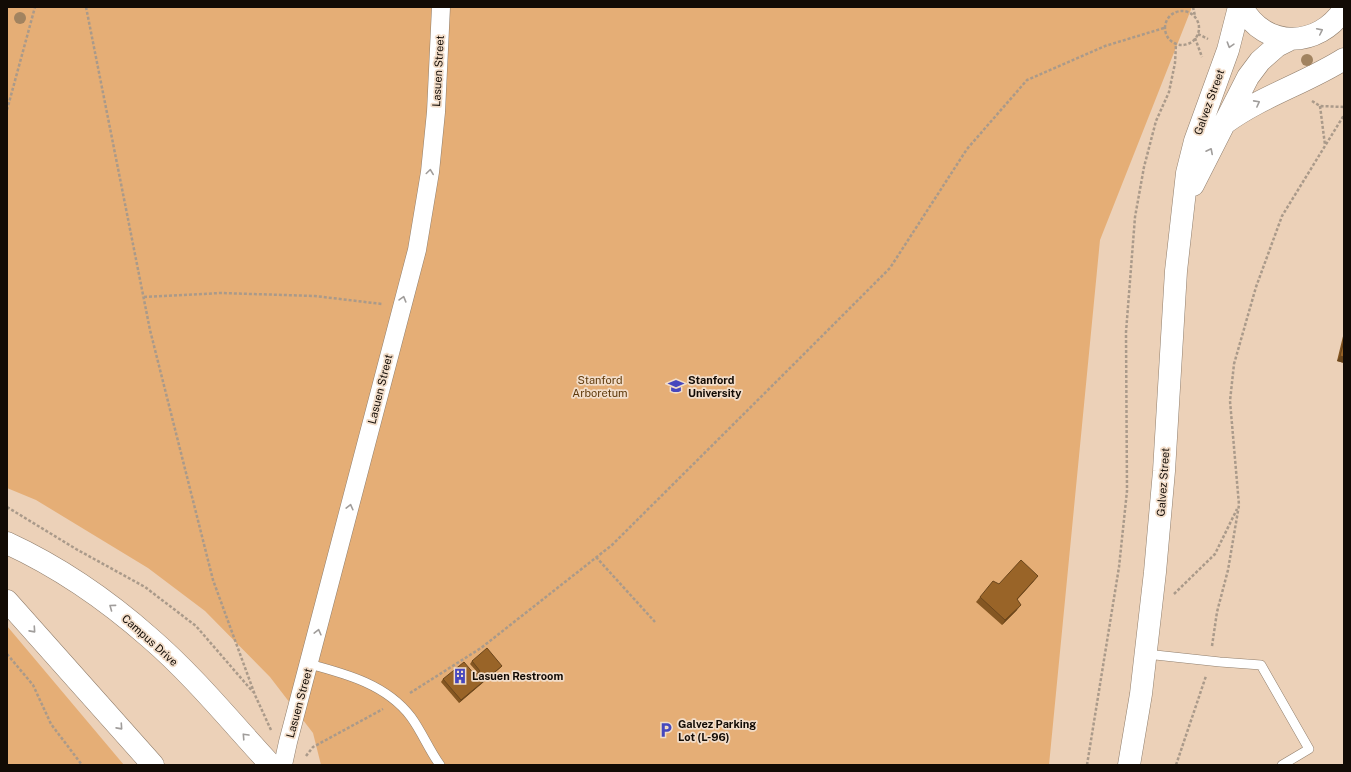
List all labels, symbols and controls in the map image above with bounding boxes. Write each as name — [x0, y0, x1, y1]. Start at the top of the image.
one-way arrow — [1316, 28, 1324, 36]
street label: Lasuen Street — [430, 35, 446, 107]
one-way arrow — [1226, 41, 1235, 48]
street label: Galvez Street — [1192, 68, 1226, 136]
one-way arrow — [1253, 100, 1260, 107]
one-way arrow — [1205, 148, 1213, 156]
one-way arrow — [425, 169, 434, 175]
one-way arrow — [398, 296, 407, 303]
street label: Lasuen Street — [366, 353, 394, 425]
park label: Stanford Arboretum — [572, 374, 628, 399]
place label: Stanford University — [688, 374, 742, 399]
school or university icon: Stanford University — [667, 377, 685, 395]
street label: Galvez Street — [1155, 447, 1171, 517]
one-way arrow — [345, 503, 354, 510]
one-way arrow — [109, 605, 116, 612]
street label: Campus Drive — [120, 612, 180, 668]
one-way arrow — [28, 626, 35, 633]
one-way arrow — [313, 629, 321, 636]
street label: Lasuen Street — [284, 667, 314, 739]
building icon: Lasuen Restroom — [451, 667, 469, 685]
place label: Lasuen Restroom — [472, 670, 563, 682]
place label: Galvez Parking Lot (L-96) — [678, 718, 756, 743]
parking icon: Galvez Parking Lot (L-96) — [657, 721, 675, 739]
one-way arrow — [115, 723, 122, 730]
one-way arrow — [243, 734, 250, 741]

